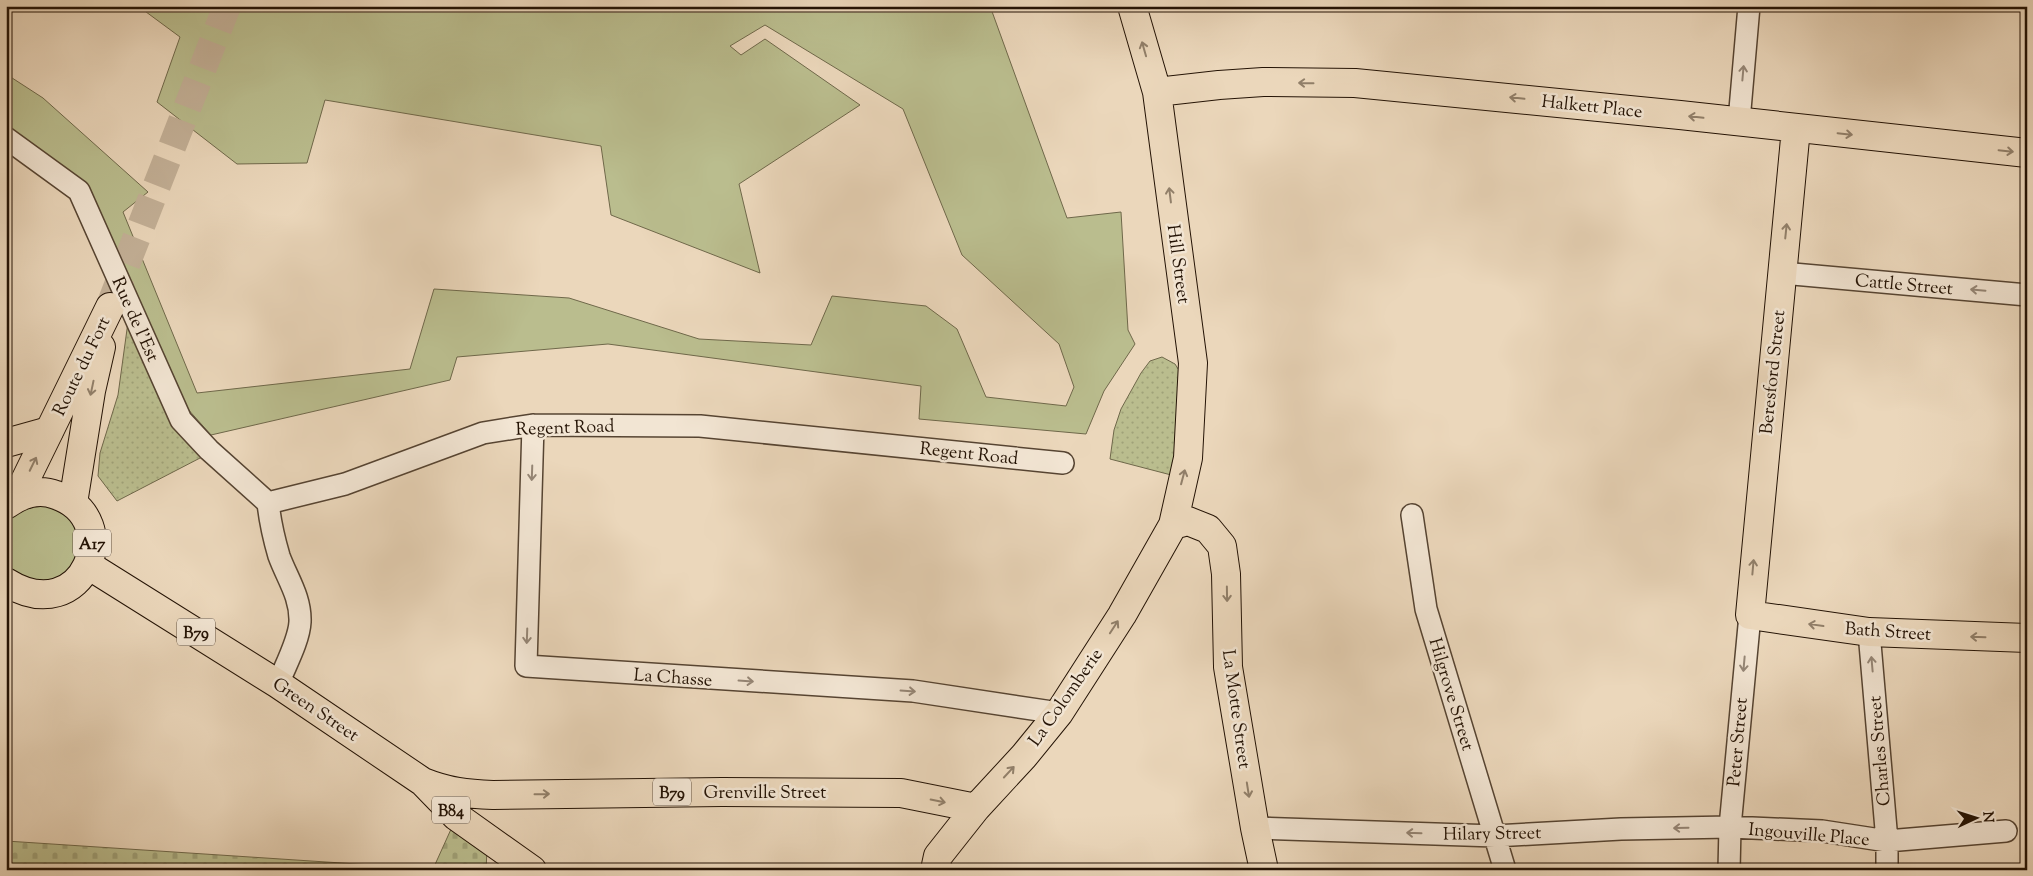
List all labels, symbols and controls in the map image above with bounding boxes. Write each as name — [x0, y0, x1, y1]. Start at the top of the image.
one-way arrow — [1139, 41, 1149, 57]
one-way arrow — [1738, 65, 1748, 81]
one-way arrow — [1298, 78, 1314, 87]
street label: Halkett Place — [1540, 90, 1644, 126]
one-way arrow — [1509, 94, 1525, 103]
one-way arrow — [1688, 112, 1704, 122]
one-way arrow — [1837, 129, 1853, 139]
one-way arrow — [1998, 146, 2014, 156]
one-way arrow — [1165, 187, 1175, 203]
street label: Hill Street — [1159, 223, 1195, 306]
one-way arrow — [1781, 223, 1791, 239]
street label: Cattle Street — [1854, 269, 1954, 303]
street label: Rue de l'Est — [104, 273, 165, 367]
one-way arrow — [1970, 286, 1986, 295]
street label: Beresford Street — [1755, 309, 1793, 436]
street label: Route du Fort — [48, 313, 118, 421]
one-way arrow — [87, 380, 96, 396]
street label: Regent Road — [515, 414, 615, 444]
street label: Regent Road — [918, 437, 1019, 473]
one-way arrow — [29, 457, 38, 472]
one-way arrow — [527, 465, 537, 481]
one-way arrow — [1179, 470, 1188, 486]
road number: A17 — [73, 530, 111, 556]
one-way arrow — [1749, 559, 1758, 575]
one-way arrow — [1222, 586, 1232, 602]
street label: Bath Street — [1844, 617, 1932, 649]
road number: B79 — [177, 618, 215, 646]
one-way arrow — [1109, 620, 1119, 634]
one-way arrow — [1808, 620, 1824, 630]
one-way arrow — [522, 628, 532, 644]
one-way arrow — [1970, 632, 1986, 641]
street label: Hilgrove Street — [1421, 635, 1480, 754]
street label: La Colomberie — [1023, 644, 1110, 753]
street label: La Motte Street — [1214, 648, 1256, 771]
one-way arrow — [1740, 656, 1749, 672]
one-way arrow — [1867, 656, 1877, 672]
street label: La Chasse — [633, 663, 713, 695]
street label: Green Street — [266, 672, 363, 749]
one-way arrow — [737, 677, 753, 686]
one-way arrow — [899, 687, 915, 696]
street label: Charles Street — [1863, 695, 1899, 807]
street label: Peter Street — [1722, 697, 1756, 788]
one-way arrow — [1003, 766, 1015, 779]
road number: B79 — [653, 779, 691, 806]
street label: Grenville Street — [703, 781, 827, 807]
one-way arrow — [1244, 782, 1254, 798]
one-way arrow — [534, 789, 550, 799]
north arrow — [1950, 794, 2000, 844]
road number: B84 — [432, 796, 470, 824]
one-way arrow — [930, 796, 946, 806]
text: N — [1977, 811, 1997, 824]
street label: Ingouville Place — [1747, 818, 1871, 854]
street label: Hilary Street — [1443, 821, 1541, 849]
one-way arrow — [1673, 823, 1690, 833]
one-way arrow — [1406, 828, 1422, 838]

